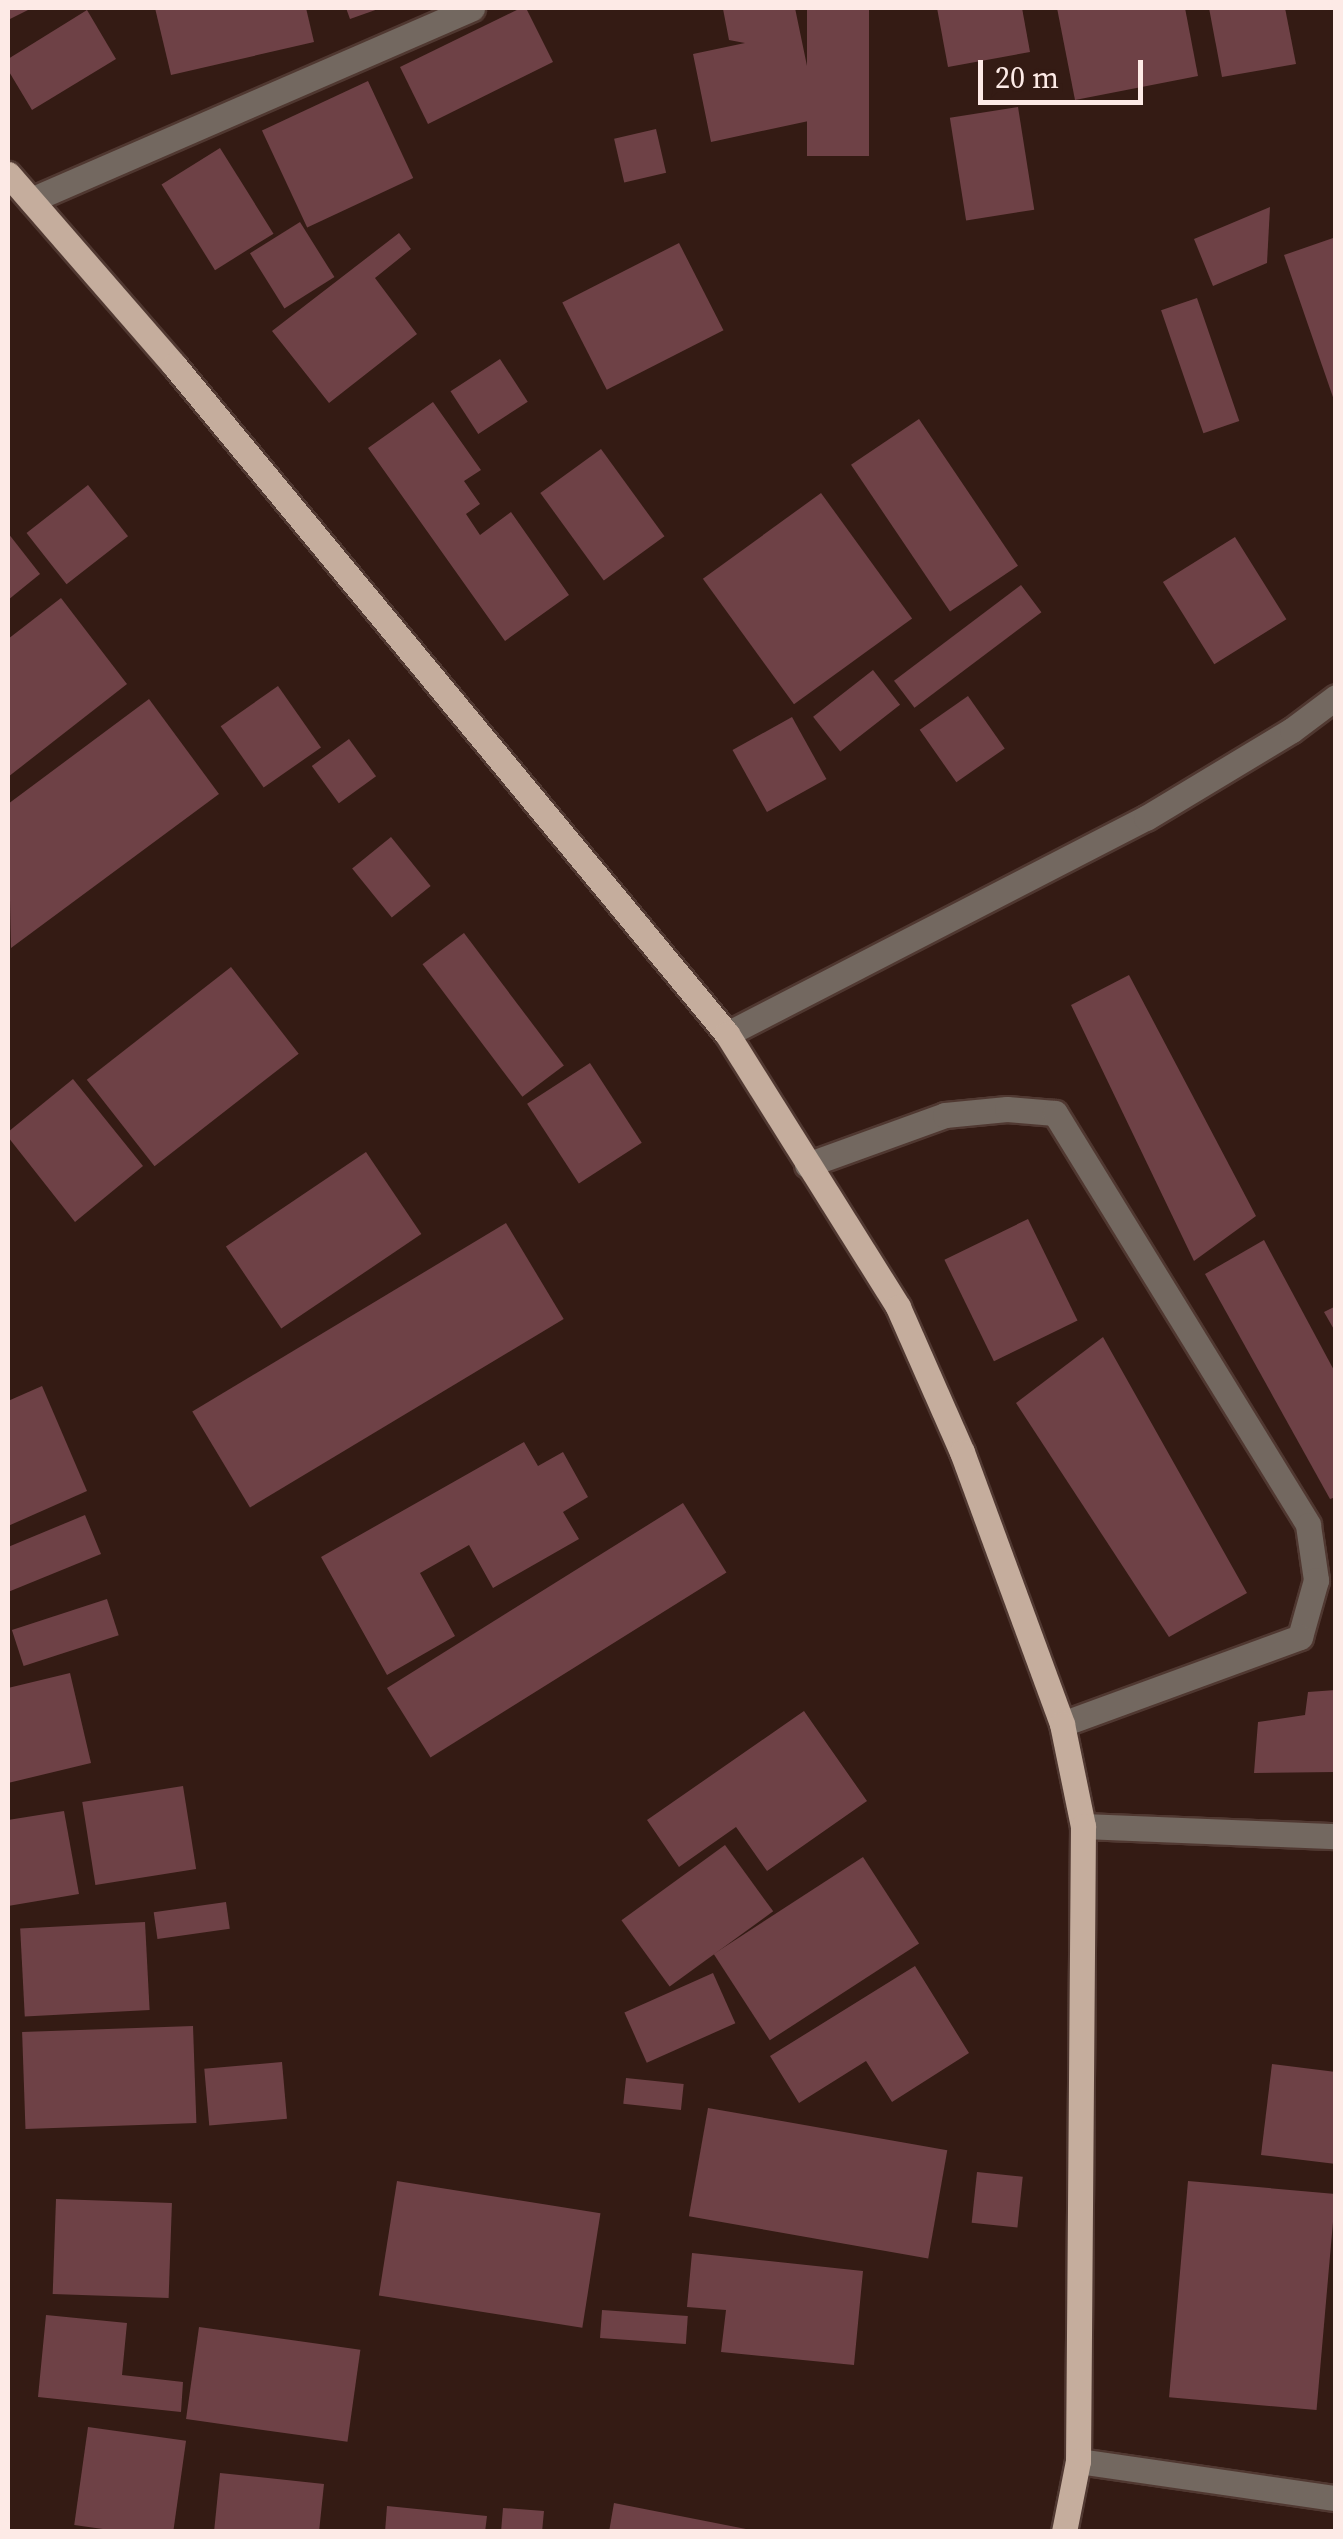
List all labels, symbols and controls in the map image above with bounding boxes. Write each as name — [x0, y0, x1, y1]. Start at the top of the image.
scale bar — [983, 40, 1148, 102]
text: 20 m — [995, 57, 1059, 98]

